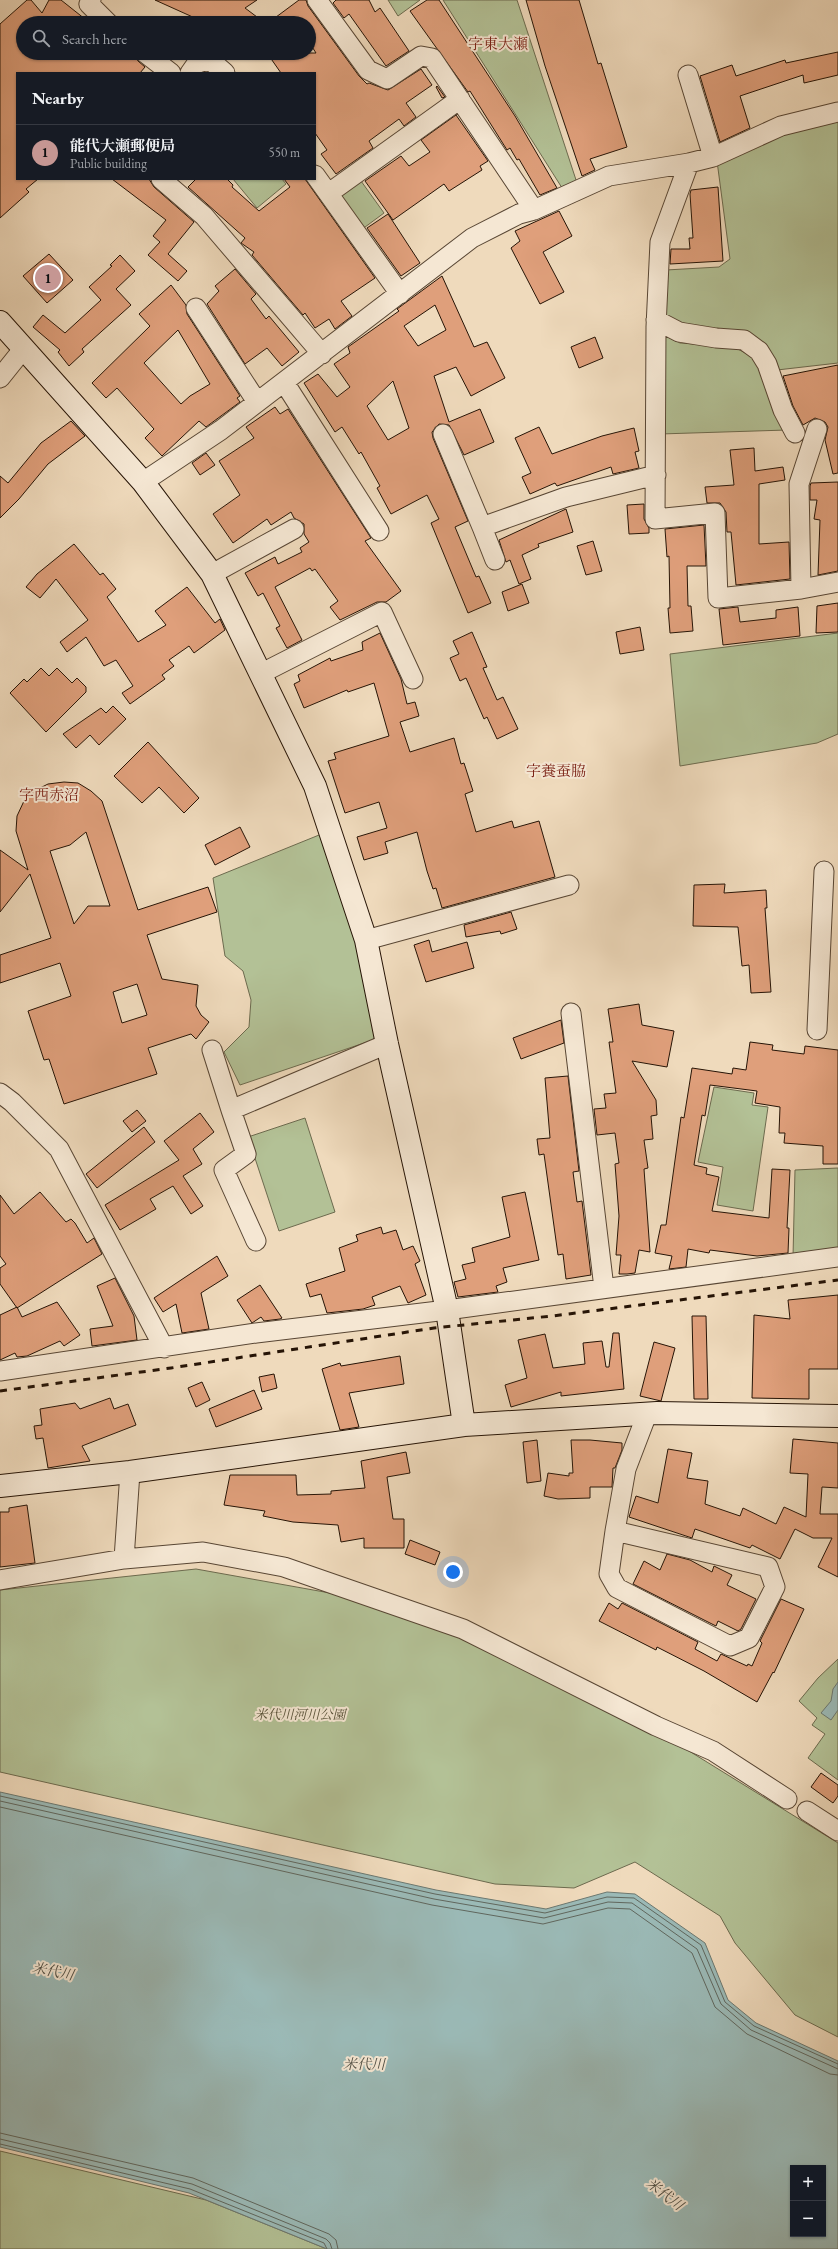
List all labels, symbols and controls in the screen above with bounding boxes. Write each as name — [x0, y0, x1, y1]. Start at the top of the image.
search box — [16, 16, 316, 60]
icon: search — [30, 27, 52, 49]
text: Search here — [62, 29, 127, 48]
district label: 字東大瀬 — [468, 34, 528, 53]
text: Nearby — [32, 87, 84, 109]
text: 能代大瀬郵便局 — [70, 136, 175, 155]
text: 1 — [42, 144, 48, 161]
text: 550 m — [269, 144, 300, 161]
text: Public building — [70, 155, 147, 172]
pin: 1 — [35, 263, 61, 293]
district label: 字養蚕脇 — [526, 761, 586, 780]
district label: 字西赤沼 — [19, 785, 79, 804]
your location — [443, 1562, 463, 1582]
park label: 米代川河川公園 — [254, 1706, 347, 1723]
water label: 米代川 — [31, 1958, 77, 1984]
water label: 米代川 — [343, 2055, 387, 2073]
map controls — [790, 2165, 826, 2237]
button: + — [790, 2165, 826, 2201]
water label: 米代川 — [643, 2174, 689, 2215]
button: − — [790, 2201, 826, 2237]

